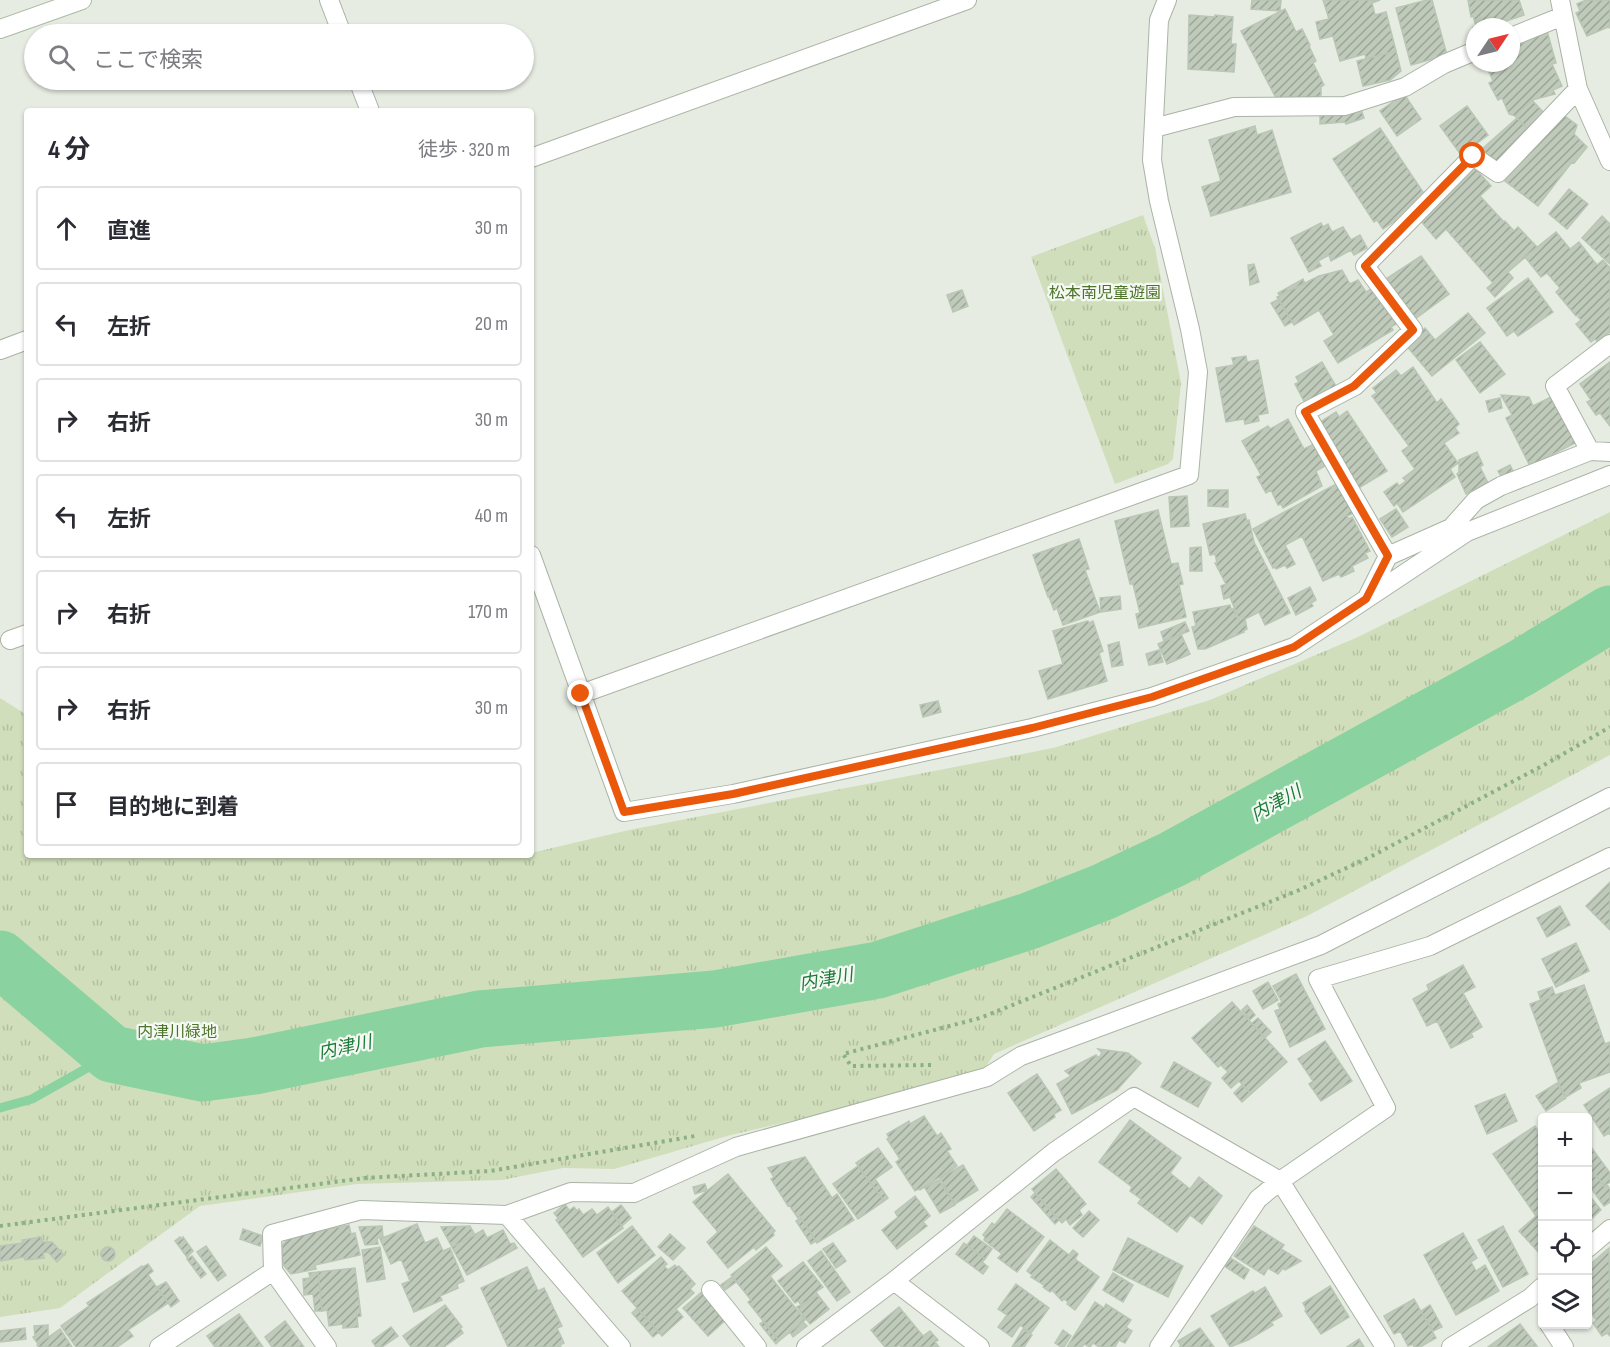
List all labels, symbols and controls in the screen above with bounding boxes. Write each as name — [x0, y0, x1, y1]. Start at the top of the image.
north arrow — [1466, 18, 1520, 72]
search box — [24, 24, 534, 90]
icon: search — [45, 41, 78, 74]
text: ここで検索 — [93, 47, 203, 74]
text: 4 分 — [48, 135, 90, 166]
text: 徒歩 · 320 m — [418, 138, 510, 162]
route start — [1459, 142, 1485, 168]
icon: ahead — [50, 212, 83, 245]
text: 30 m — [475, 216, 508, 240]
text: 直進 — [107, 218, 151, 245]
park label: 松本南児童遊園 — [1049, 284, 1161, 303]
icon: left — [50, 308, 83, 341]
text: 20 m — [475, 312, 508, 336]
text: 左折 — [107, 314, 151, 341]
icon: right — [50, 404, 83, 437]
text: 30 m — [475, 408, 508, 432]
text: 右折 — [107, 410, 151, 437]
icon: left — [50, 500, 83, 533]
text: 40 m — [475, 504, 508, 528]
text: 左折 — [107, 506, 151, 533]
icon: right — [50, 596, 83, 629]
text: 170 m — [468, 600, 508, 624]
text: 右折 — [107, 602, 151, 629]
route end — [567, 680, 593, 706]
icon: right — [50, 692, 83, 725]
text: 30 m — [475, 696, 508, 720]
text: 右折 — [107, 698, 151, 725]
water label: 内津川 — [1248, 780, 1307, 826]
icon: arrive — [50, 788, 83, 821]
text: 目的地に到着 — [107, 794, 239, 821]
water label: 内津川 — [798, 964, 856, 995]
park label: 内津川緑地 — [137, 1023, 217, 1042]
water label: 内津川 — [317, 1031, 376, 1063]
map controls — [1538, 1113, 1592, 1329]
button: + — [1538, 1113, 1592, 1167]
button: − — [1538, 1167, 1592, 1221]
button: locate — [1538, 1221, 1592, 1275]
button: layers — [1538, 1275, 1592, 1329]

